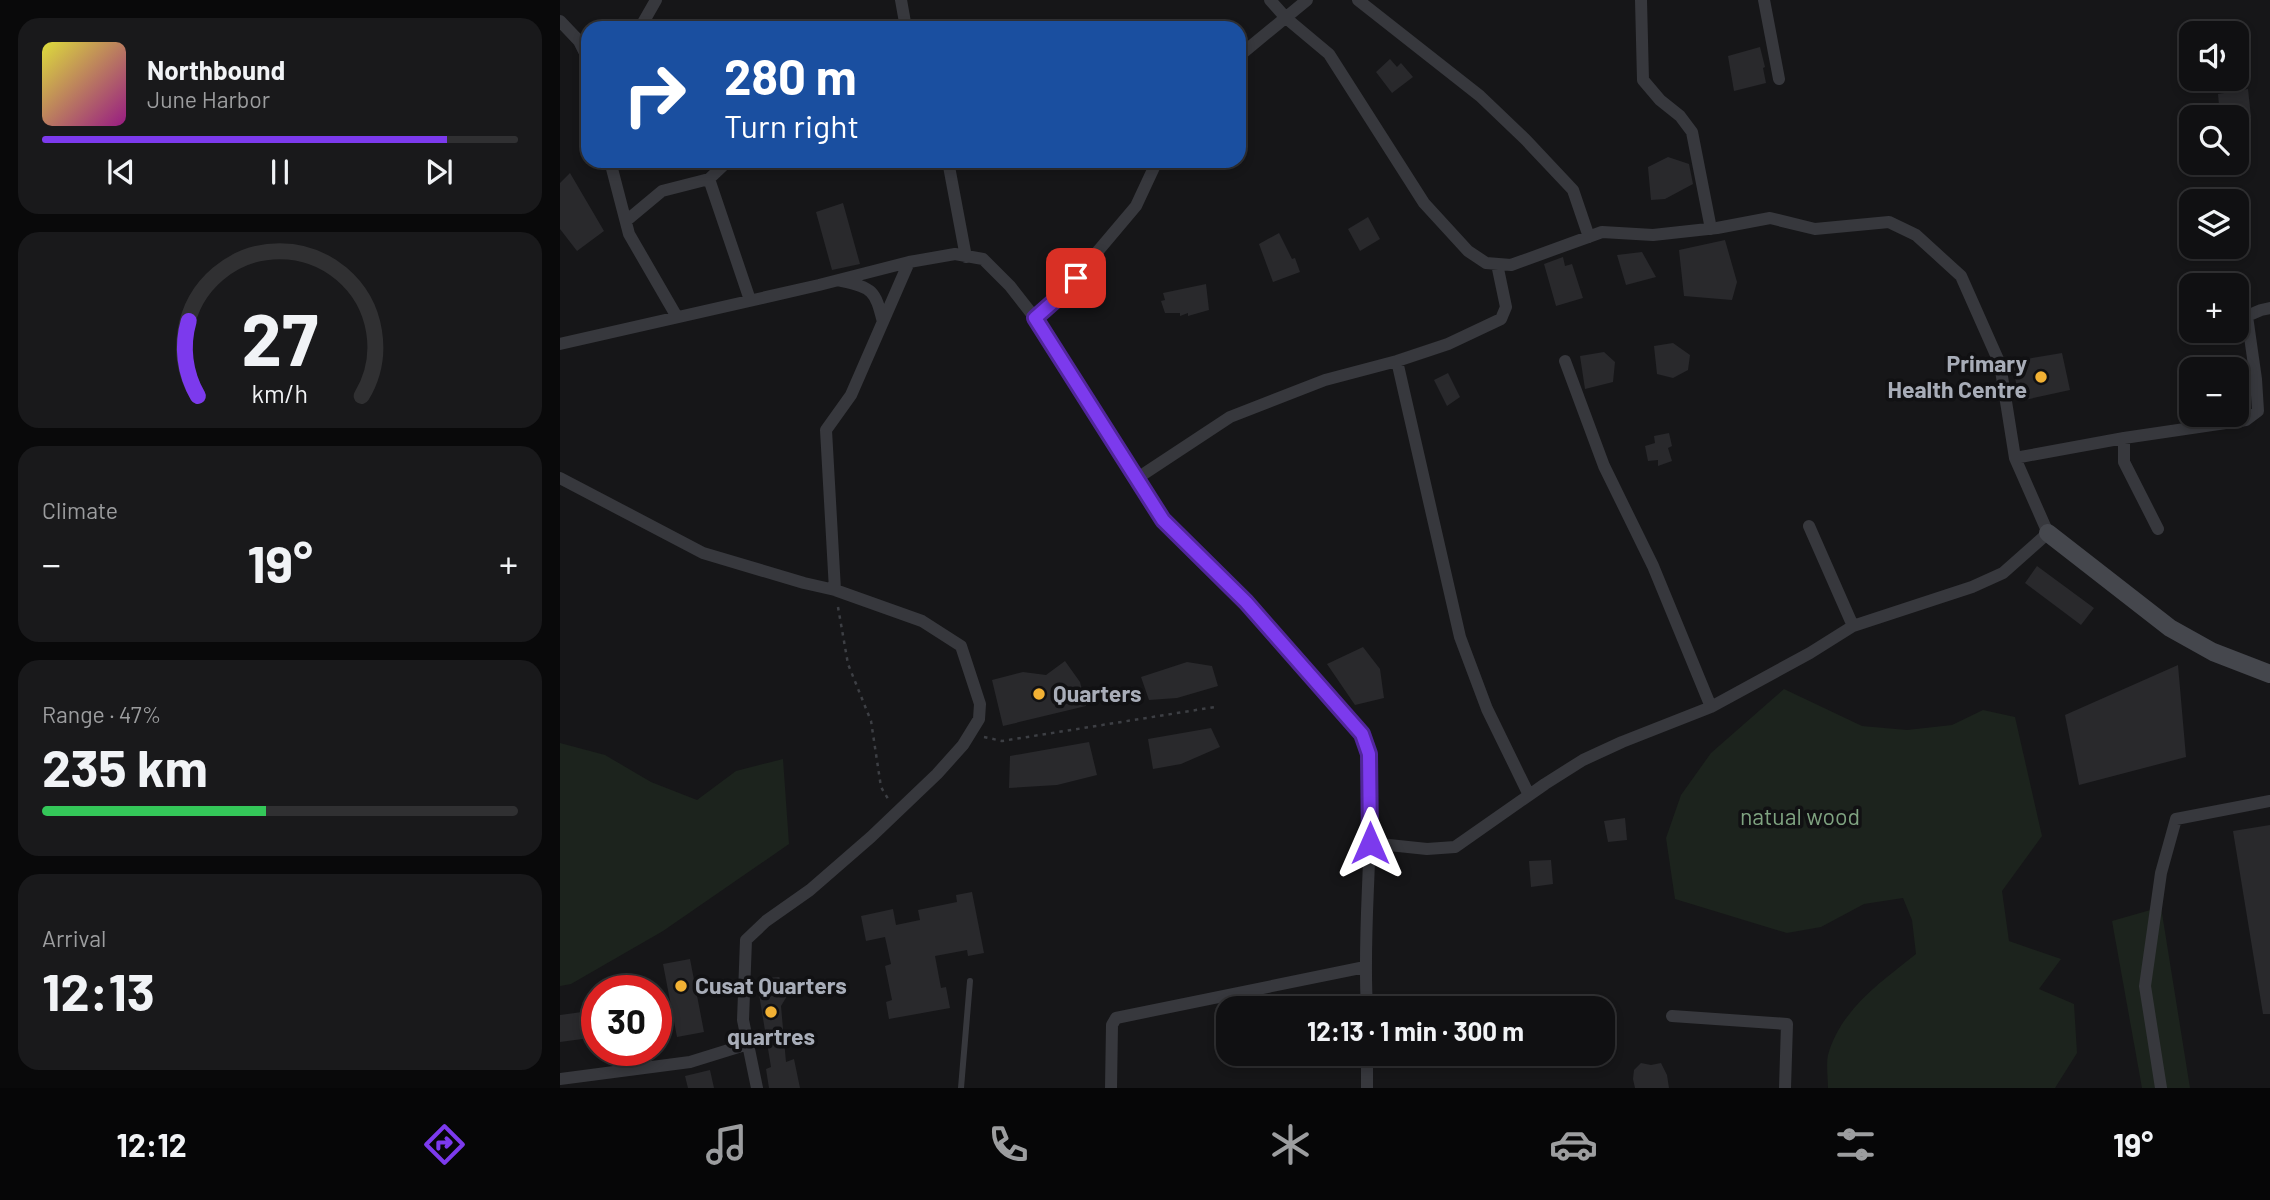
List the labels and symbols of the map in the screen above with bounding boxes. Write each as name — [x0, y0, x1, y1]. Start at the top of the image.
pin — [1046, 248, 1106, 308]
place label: Primary Health Centre — [1888, 349, 2027, 403]
marker: Primary Health Centre — [2033, 369, 2049, 385]
place label: Quarters — [1053, 679, 1142, 707]
marker: Quarters — [1031, 686, 1047, 702]
park label: natual wood — [1740, 802, 1860, 830]
position arrow — [1333, 806, 1407, 880]
place label: Cusat Quarters — [695, 971, 847, 999]
speed limit sign: 30 — [581, 975, 672, 1066]
marker: Cusat Quarters — [673, 978, 689, 994]
marker: quartres — [763, 1004, 779, 1020]
place label: quartres — [727, 1022, 815, 1050]

